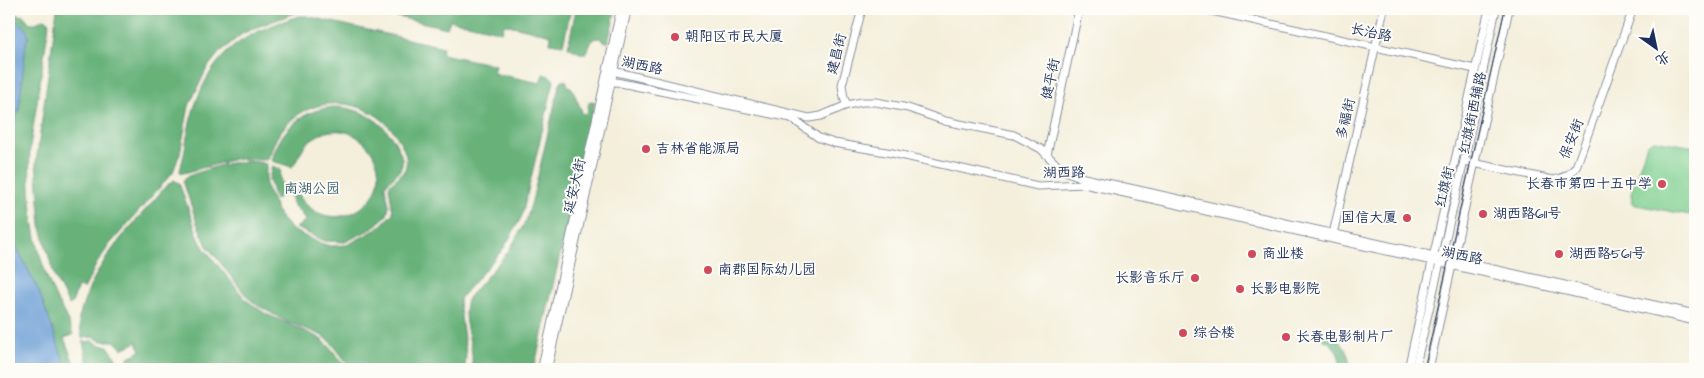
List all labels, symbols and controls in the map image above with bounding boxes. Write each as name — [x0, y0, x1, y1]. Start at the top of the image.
street label: 长治路 — [1348, 19, 1394, 47]
north arrow — [1632, 22, 1682, 72]
place label: 朝阳区市民大厦 — [685, 27, 783, 47]
marker: 朝阳区市民大厦 — [669, 31, 681, 43]
street label: 建昌街 — [822, 31, 852, 77]
text: 北 — [1651, 46, 1674, 70]
street label: 湖西路 — [619, 52, 665, 80]
street label: 健平街 — [1037, 56, 1065, 102]
street label: 红旗街西辅路 — [1454, 70, 1492, 156]
street label: 多福街 — [1332, 96, 1360, 142]
street label: 保安街 — [1555, 116, 1589, 162]
place label: 吉林省能源局 — [656, 139, 740, 159]
marker: 吉林省能源局 — [640, 143, 652, 155]
street label: 延安大街 — [559, 156, 591, 216]
street label: 湖西路 — [1043, 163, 1085, 183]
street label: 红旗街 — [1431, 164, 1459, 210]
place label: 长春市第四十五中学 — [1526, 174, 1652, 194]
marker: 长春市第四十五中学 — [1656, 178, 1668, 190]
park label: 南湖公园 — [284, 179, 340, 199]
place label: 湖西路611号 — [1493, 204, 1561, 224]
place label: 国信大厦 — [1341, 208, 1397, 228]
marker: 湖西路611号 — [1477, 208, 1489, 220]
marker: 国信大厦 — [1401, 212, 1413, 224]
street label: 湖西路 — [1439, 242, 1485, 270]
place label: 商业楼 — [1262, 244, 1304, 264]
place label: 湖西路561号 — [1569, 244, 1645, 264]
marker: 商业楼 — [1246, 248, 1258, 260]
marker: 湖西路561号 — [1553, 248, 1565, 260]
place label: 南郡国际幼儿园 — [718, 260, 816, 280]
marker: 南郡国际幼儿园 — [702, 264, 714, 276]
place label: 长影音乐厅 — [1115, 268, 1185, 288]
marker: 长影音乐厅 — [1189, 272, 1201, 284]
place label: 长影电影院 — [1250, 279, 1320, 299]
marker: 长影电影院 — [1234, 283, 1246, 295]
place label: 综合楼 — [1193, 323, 1235, 343]
marker: 综合楼 — [1177, 327, 1189, 339]
place label: 长春电影制片厂 — [1296, 327, 1394, 347]
marker: 长春电影制片厂 — [1280, 331, 1292, 343]

